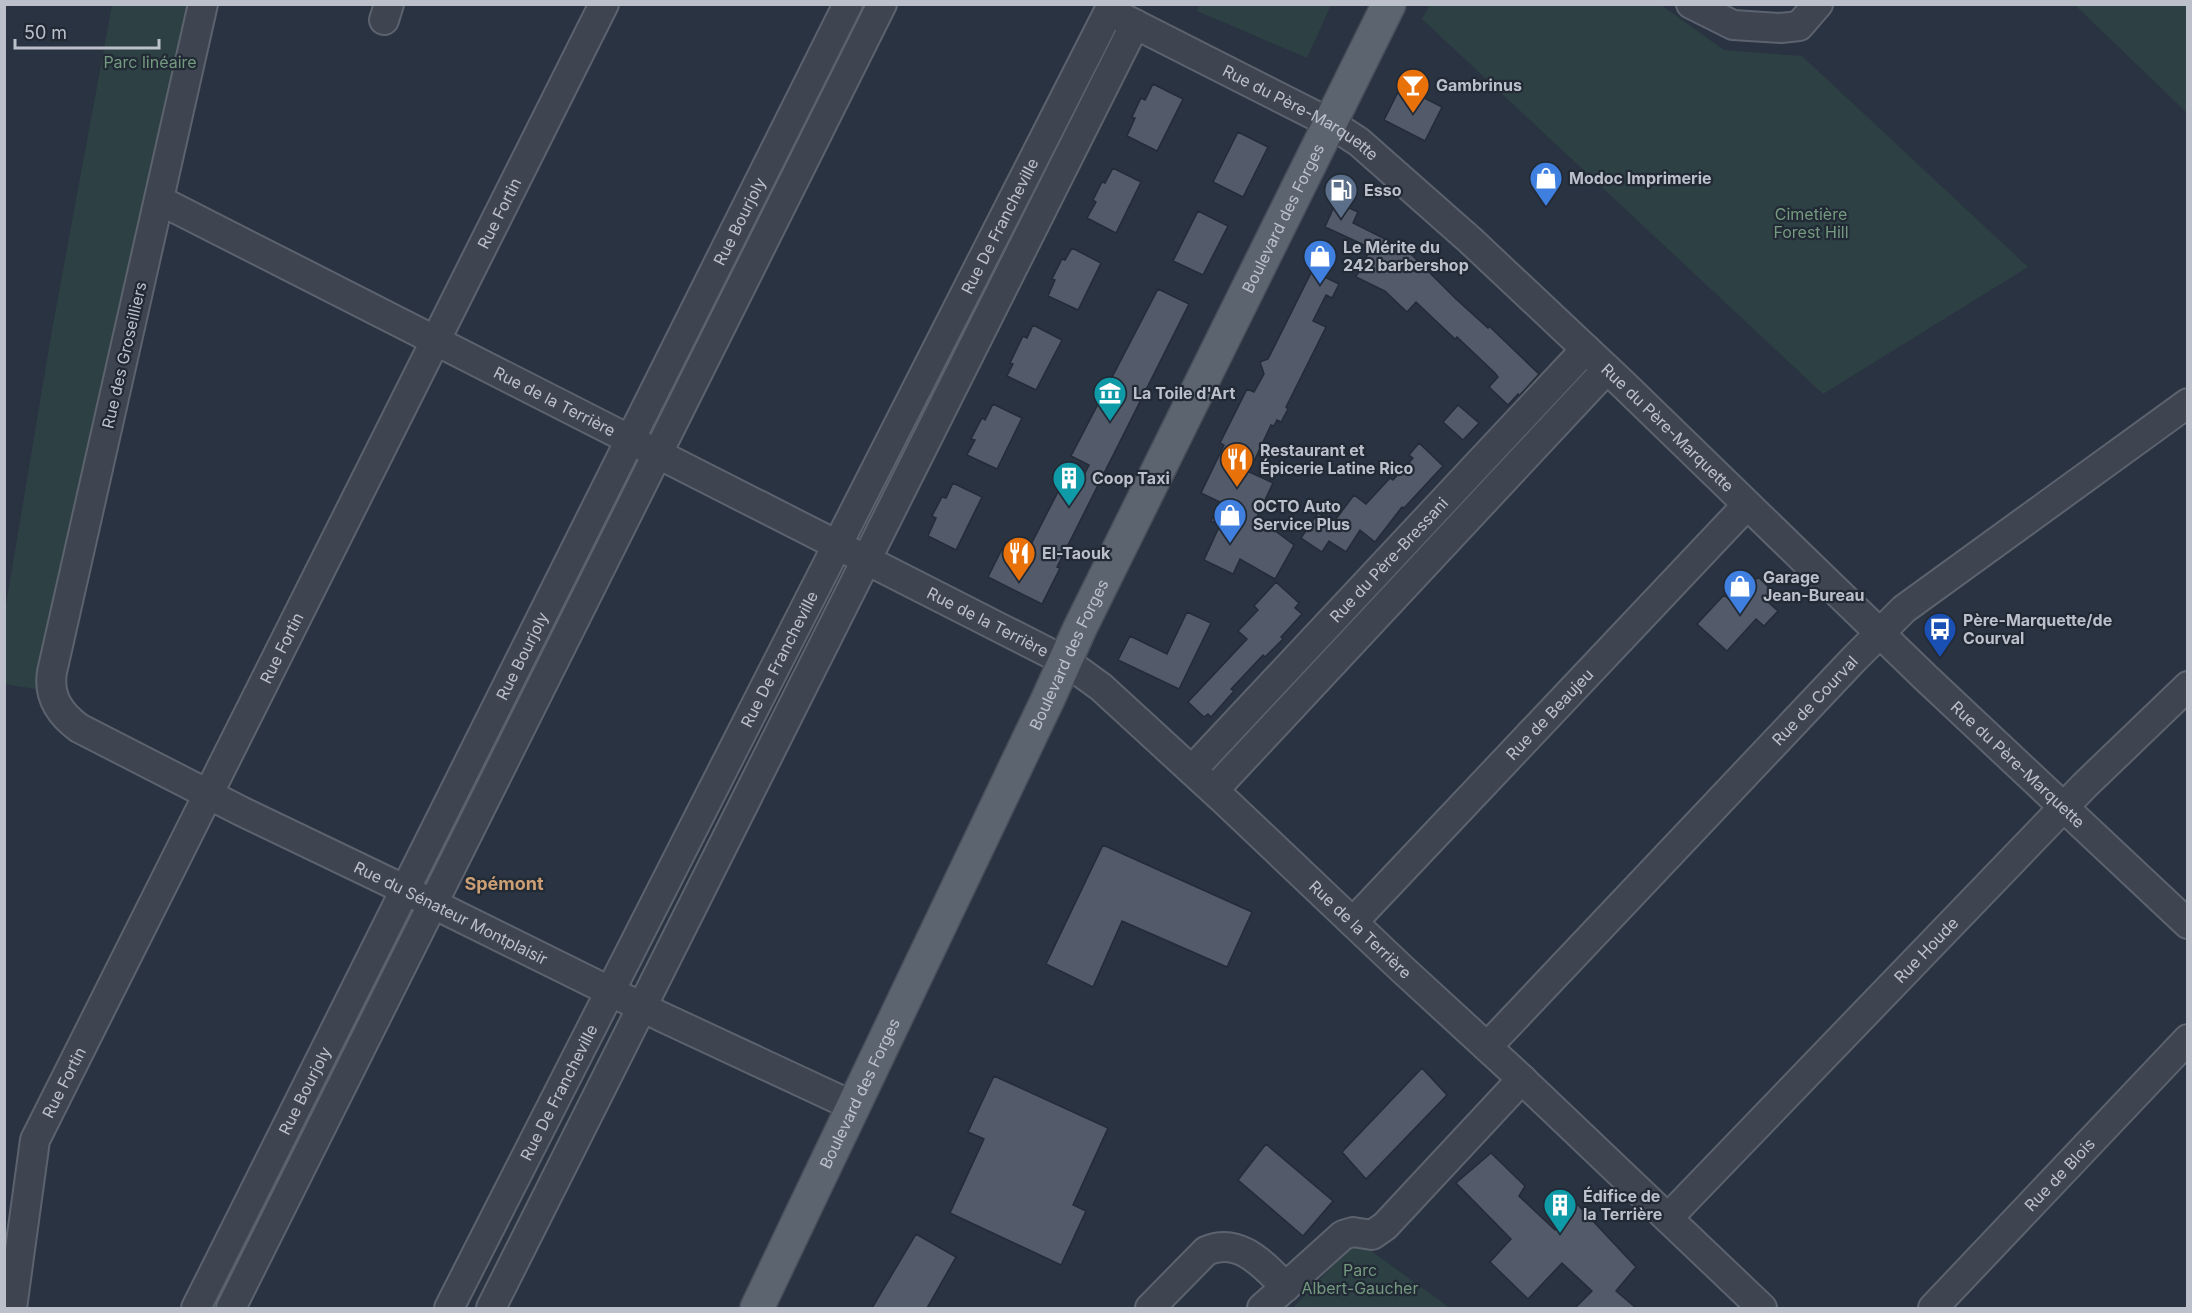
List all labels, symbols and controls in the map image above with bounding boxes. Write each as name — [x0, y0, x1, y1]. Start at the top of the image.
scale bar — [15, 12, 159, 50]
text: 50 m — [24, 22, 67, 43]
park label: Parc linéaire — [103, 52, 197, 72]
street label: Rue du Père-Marquette — [1219, 60, 1383, 165]
bar icon: Gambrinus — [1395, 67, 1431, 114]
place label: Gambrinus — [1436, 75, 1522, 95]
street label: Boulevard des Forges — [1237, 140, 1328, 296]
street label: Rue De Francheville — [957, 155, 1043, 297]
shop icon: Modoc Imprimerie — [1528, 160, 1564, 207]
place label: Modoc Imprimerie — [1569, 168, 1712, 188]
fuel station icon: Esso — [1323, 172, 1359, 219]
street label: Rue Fortin — [473, 174, 525, 252]
street label: Rue Bourjoly — [709, 174, 770, 269]
place label: Esso — [1364, 180, 1402, 200]
park label: Cimetière Forest Hill — [1773, 204, 1849, 242]
place label: Le Mérite du 242 barbershop — [1343, 237, 1469, 275]
shop icon: Le Mérite du 242 barbershop — [1302, 238, 1338, 285]
street label: Rue des Groseilliers — [97, 280, 151, 430]
street label: Rue du Père-Marquette — [1597, 359, 1738, 496]
street label: Rue de la Terrière — [491, 362, 619, 441]
museum icon: La Toile d'Art — [1092, 375, 1128, 422]
place label: La Toile d'Art — [1133, 383, 1235, 403]
place label: Restaurant et Épicerie Latine Rico — [1260, 440, 1413, 478]
restaurant icon: Restaurant et Épicerie Latine Rico — [1219, 441, 1255, 488]
building icon: Coop Taxi — [1051, 460, 1087, 507]
place label: Coop Taxi — [1092, 468, 1170, 488]
street label: Rue du Père-Bressani — [1325, 493, 1452, 626]
place label: OCTO Auto Service Plus — [1253, 496, 1350, 534]
shop icon: OCTO Auto Service Plus — [1212, 497, 1248, 544]
restaurant icon: El-Taouk — [1001, 535, 1037, 582]
place label: El-Taouk — [1042, 543, 1111, 563]
place label: Garage Jean-Bureau — [1763, 567, 1864, 605]
shop icon: Garage Jean-Bureau — [1722, 568, 1758, 615]
street label: Boulevard des Forges — [1025, 576, 1113, 733]
street label: Rue de la Terrière — [924, 582, 1052, 661]
street label: Rue De Francheville — [736, 588, 822, 731]
street label: Rue Fortin — [255, 609, 308, 687]
street label: Rue Bourjoly — [492, 609, 552, 703]
place label: Père-Marquette/de Courval — [1963, 610, 2112, 648]
bus stop icon: Père-Marquette/de Courval — [1922, 611, 1958, 658]
street label: Rue de Courval — [1768, 651, 1862, 749]
street label: Rue de Beaujeu — [1502, 664, 1597, 764]
street label: Rue du Père-Marquette — [1947, 697, 2089, 832]
street label: Rue du Sénateur Montplaisir — [351, 857, 551, 969]
district label: Spémont — [464, 873, 544, 894]
street label: Rue de la Terrière — [1305, 876, 1416, 983]
street label: Rue Houde — [1890, 913, 1962, 987]
street label: Boulevard des Forges — [815, 1015, 904, 1172]
street label: Rue De Francheville — [516, 1021, 602, 1164]
street label: Rue Bourjoly — [274, 1043, 335, 1138]
street label: Rue Fortin — [38, 1044, 90, 1121]
street label: Rue de Blois — [2020, 1134, 2099, 1215]
place label: Édifice de la Terrière — [1583, 1186, 1662, 1224]
building icon: Édifice de la Terrière — [1542, 1187, 1578, 1234]
park label: Parc Albert-Gaucher — [1302, 1260, 1418, 1298]

